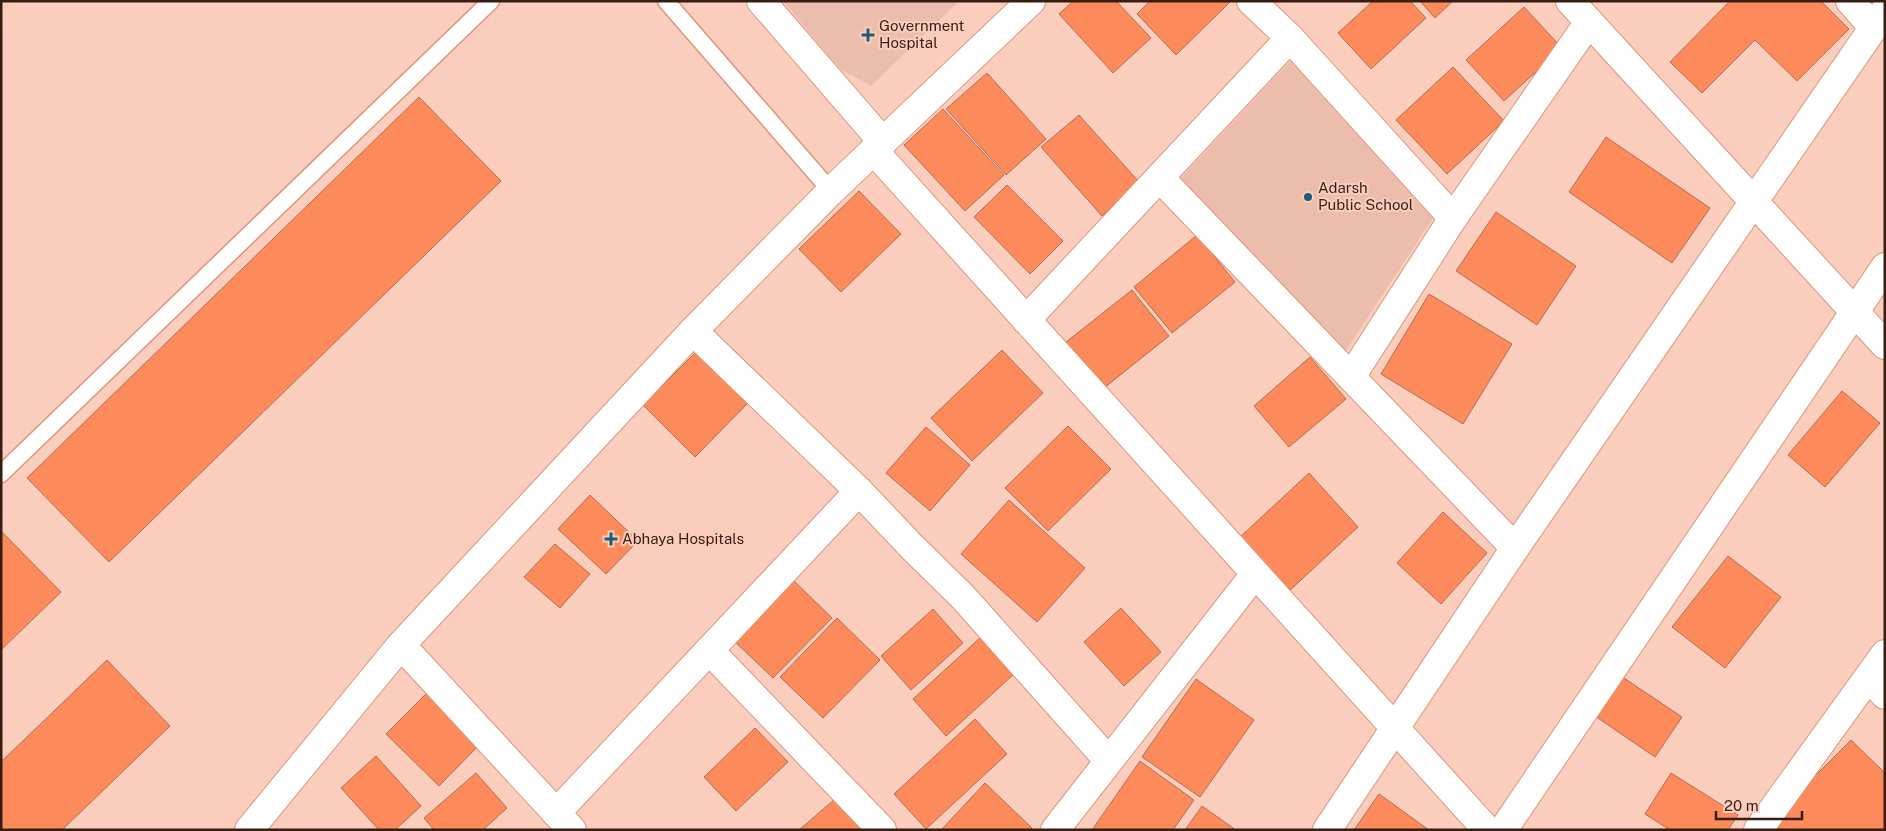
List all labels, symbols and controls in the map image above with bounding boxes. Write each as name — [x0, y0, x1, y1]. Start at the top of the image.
place label: Government Hospital — [879, 17, 965, 51]
marker: Government Hospital — [861, 28, 875, 42]
place label: Adarsh Public School — [1318, 179, 1413, 213]
marker: Adarsh Public School — [1302, 191, 1314, 203]
place label: Abhaya Hospitals — [622, 530, 744, 547]
marker: Abhaya Hospitals — [604, 532, 618, 546]
scale bar — [1716, 788, 1802, 820]
text: 20 m — [1724, 797, 1759, 814]

